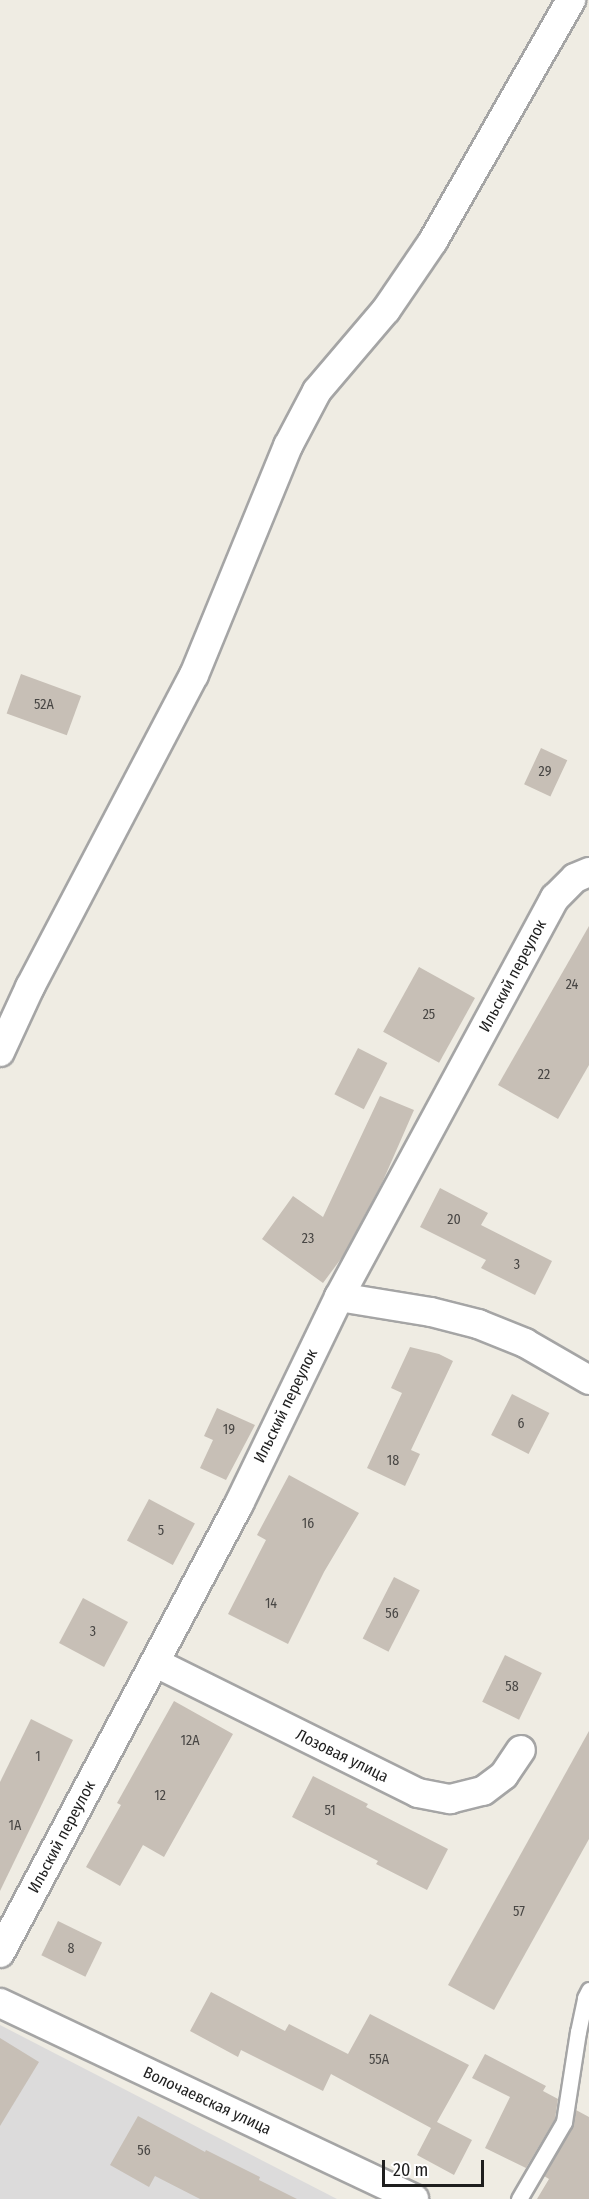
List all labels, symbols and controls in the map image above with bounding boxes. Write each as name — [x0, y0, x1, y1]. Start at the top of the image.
house number: 52А — [34, 697, 54, 713]
house number: 29 — [539, 764, 551, 780]
street label: Ильский переулок — [475, 917, 551, 1035]
house number: 24 — [566, 977, 578, 993]
house number: 25 — [423, 1007, 435, 1023]
house number: 22 — [538, 1067, 550, 1083]
house number: 20 — [447, 1212, 461, 1228]
house number: 23 — [302, 1231, 314, 1247]
house number: 3 — [514, 1257, 520, 1273]
street label: Ильский переулок — [250, 1346, 322, 1466]
house number: 6 — [518, 1416, 524, 1432]
house number: 19 — [223, 1422, 235, 1438]
house number: 18 — [387, 1453, 399, 1469]
house number: 16 — [302, 1516, 314, 1532]
house number: 5 — [158, 1523, 164, 1539]
house number: 14 — [265, 1596, 277, 1612]
house number: 56 — [385, 1606, 399, 1622]
house number: 3 — [90, 1624, 96, 1640]
house number: 58 — [505, 1679, 519, 1695]
street label: Лозовая улица — [293, 1725, 391, 1787]
house number: 12А — [181, 1733, 199, 1749]
house number: 1 — [35, 1749, 41, 1765]
street label: Ильский переулок — [24, 1778, 100, 1896]
house number: 12 — [154, 1788, 166, 1804]
house number: 51 — [324, 1803, 336, 1819]
house number: 1А — [9, 1818, 21, 1834]
house number: 57 — [513, 1904, 525, 1920]
house number: 8 — [68, 1941, 74, 1957]
house number: 55А — [369, 2052, 389, 2068]
street label: Волочаевская улица — [140, 2063, 274, 2139]
house number: 56 — [137, 2143, 151, 2159]
scale bar — [385, 2148, 487, 2186]
text: 20 m — [393, 2159, 428, 2181]

